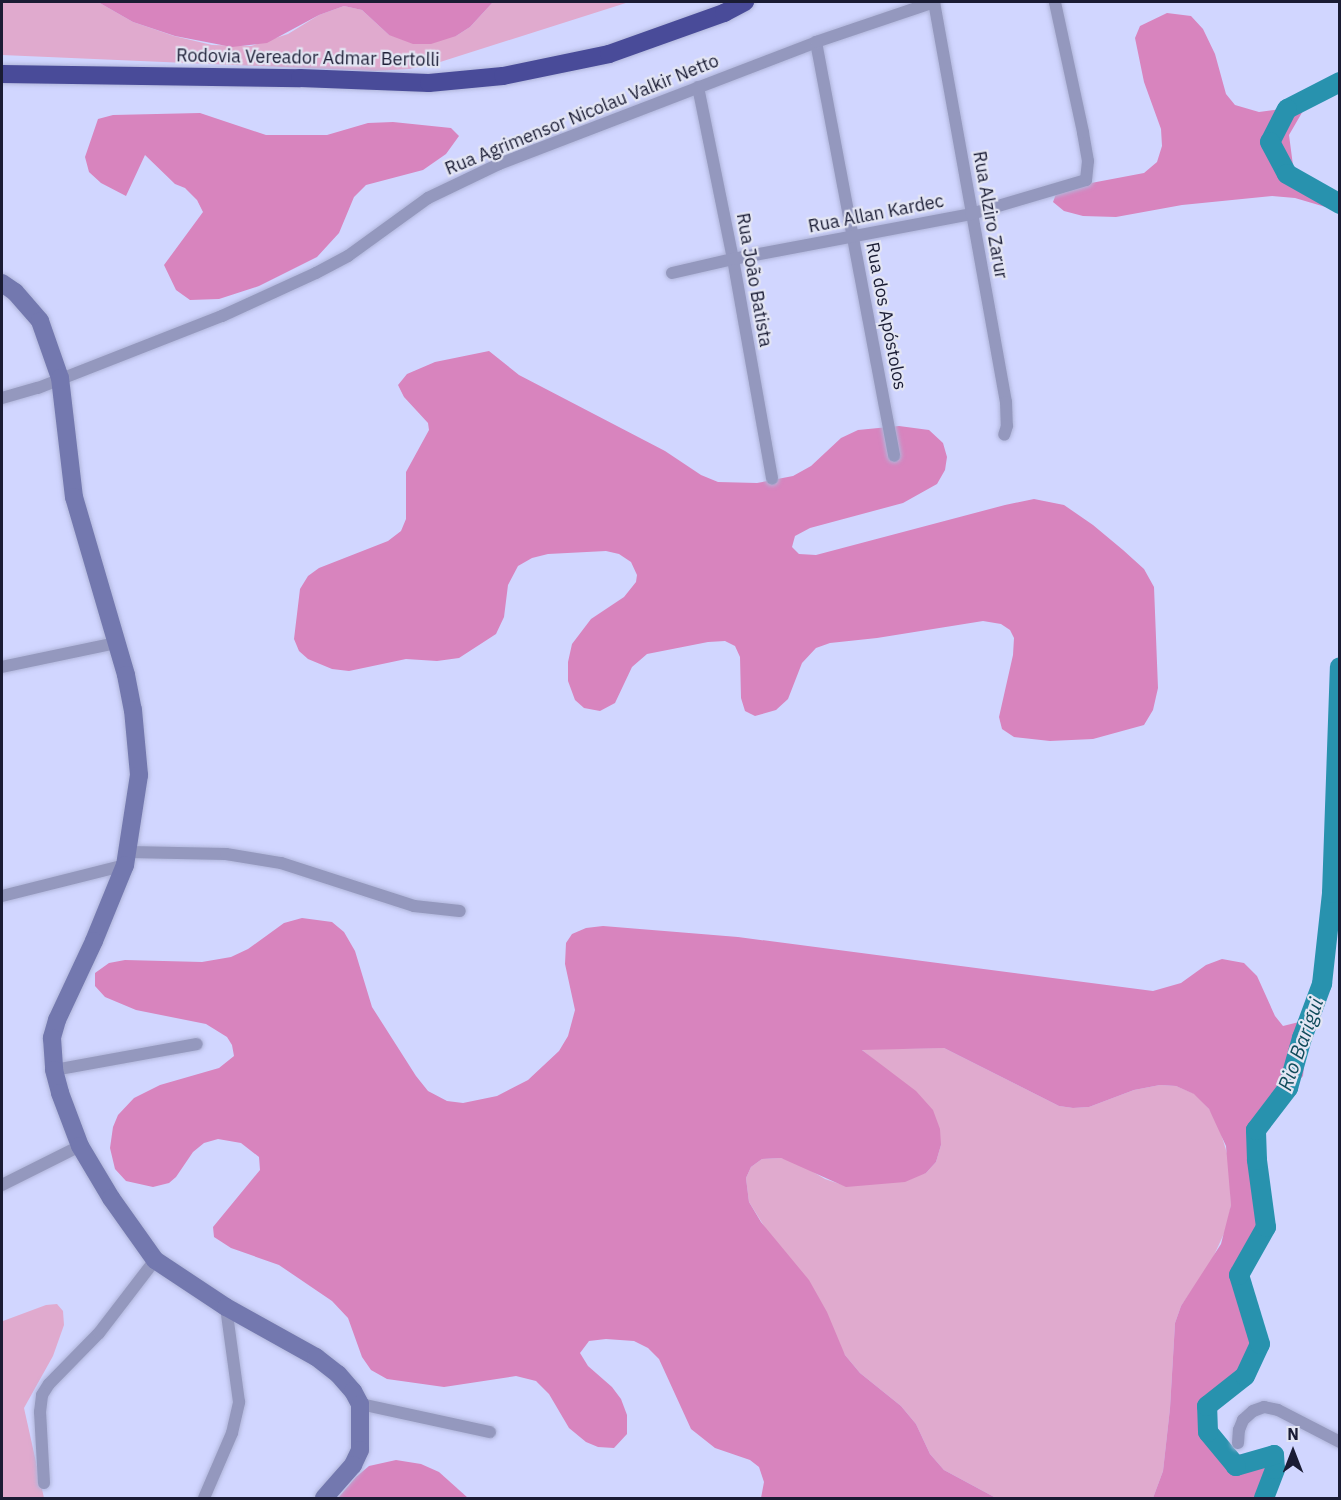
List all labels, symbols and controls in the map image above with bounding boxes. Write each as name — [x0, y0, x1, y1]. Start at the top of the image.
street label: Rodovia Vereador Admar Bertolli — [176, 45, 440, 71]
street label: Rua Agrimensor Nicolau Valkir Netto — [442, 50, 722, 180]
street label: Rua Alziro Zarur — [968, 149, 1012, 281]
street label: Rua Allan Kardec — [806, 190, 946, 238]
street label: Rua João Batista — [732, 211, 776, 349]
street label: Rua dos Apóstolos — [861, 240, 911, 392]
water label: Rio Barigui — [1272, 994, 1328, 1094]
north arrow — [1263, 1422, 1323, 1482]
text: N — [1287, 1424, 1299, 1444]

